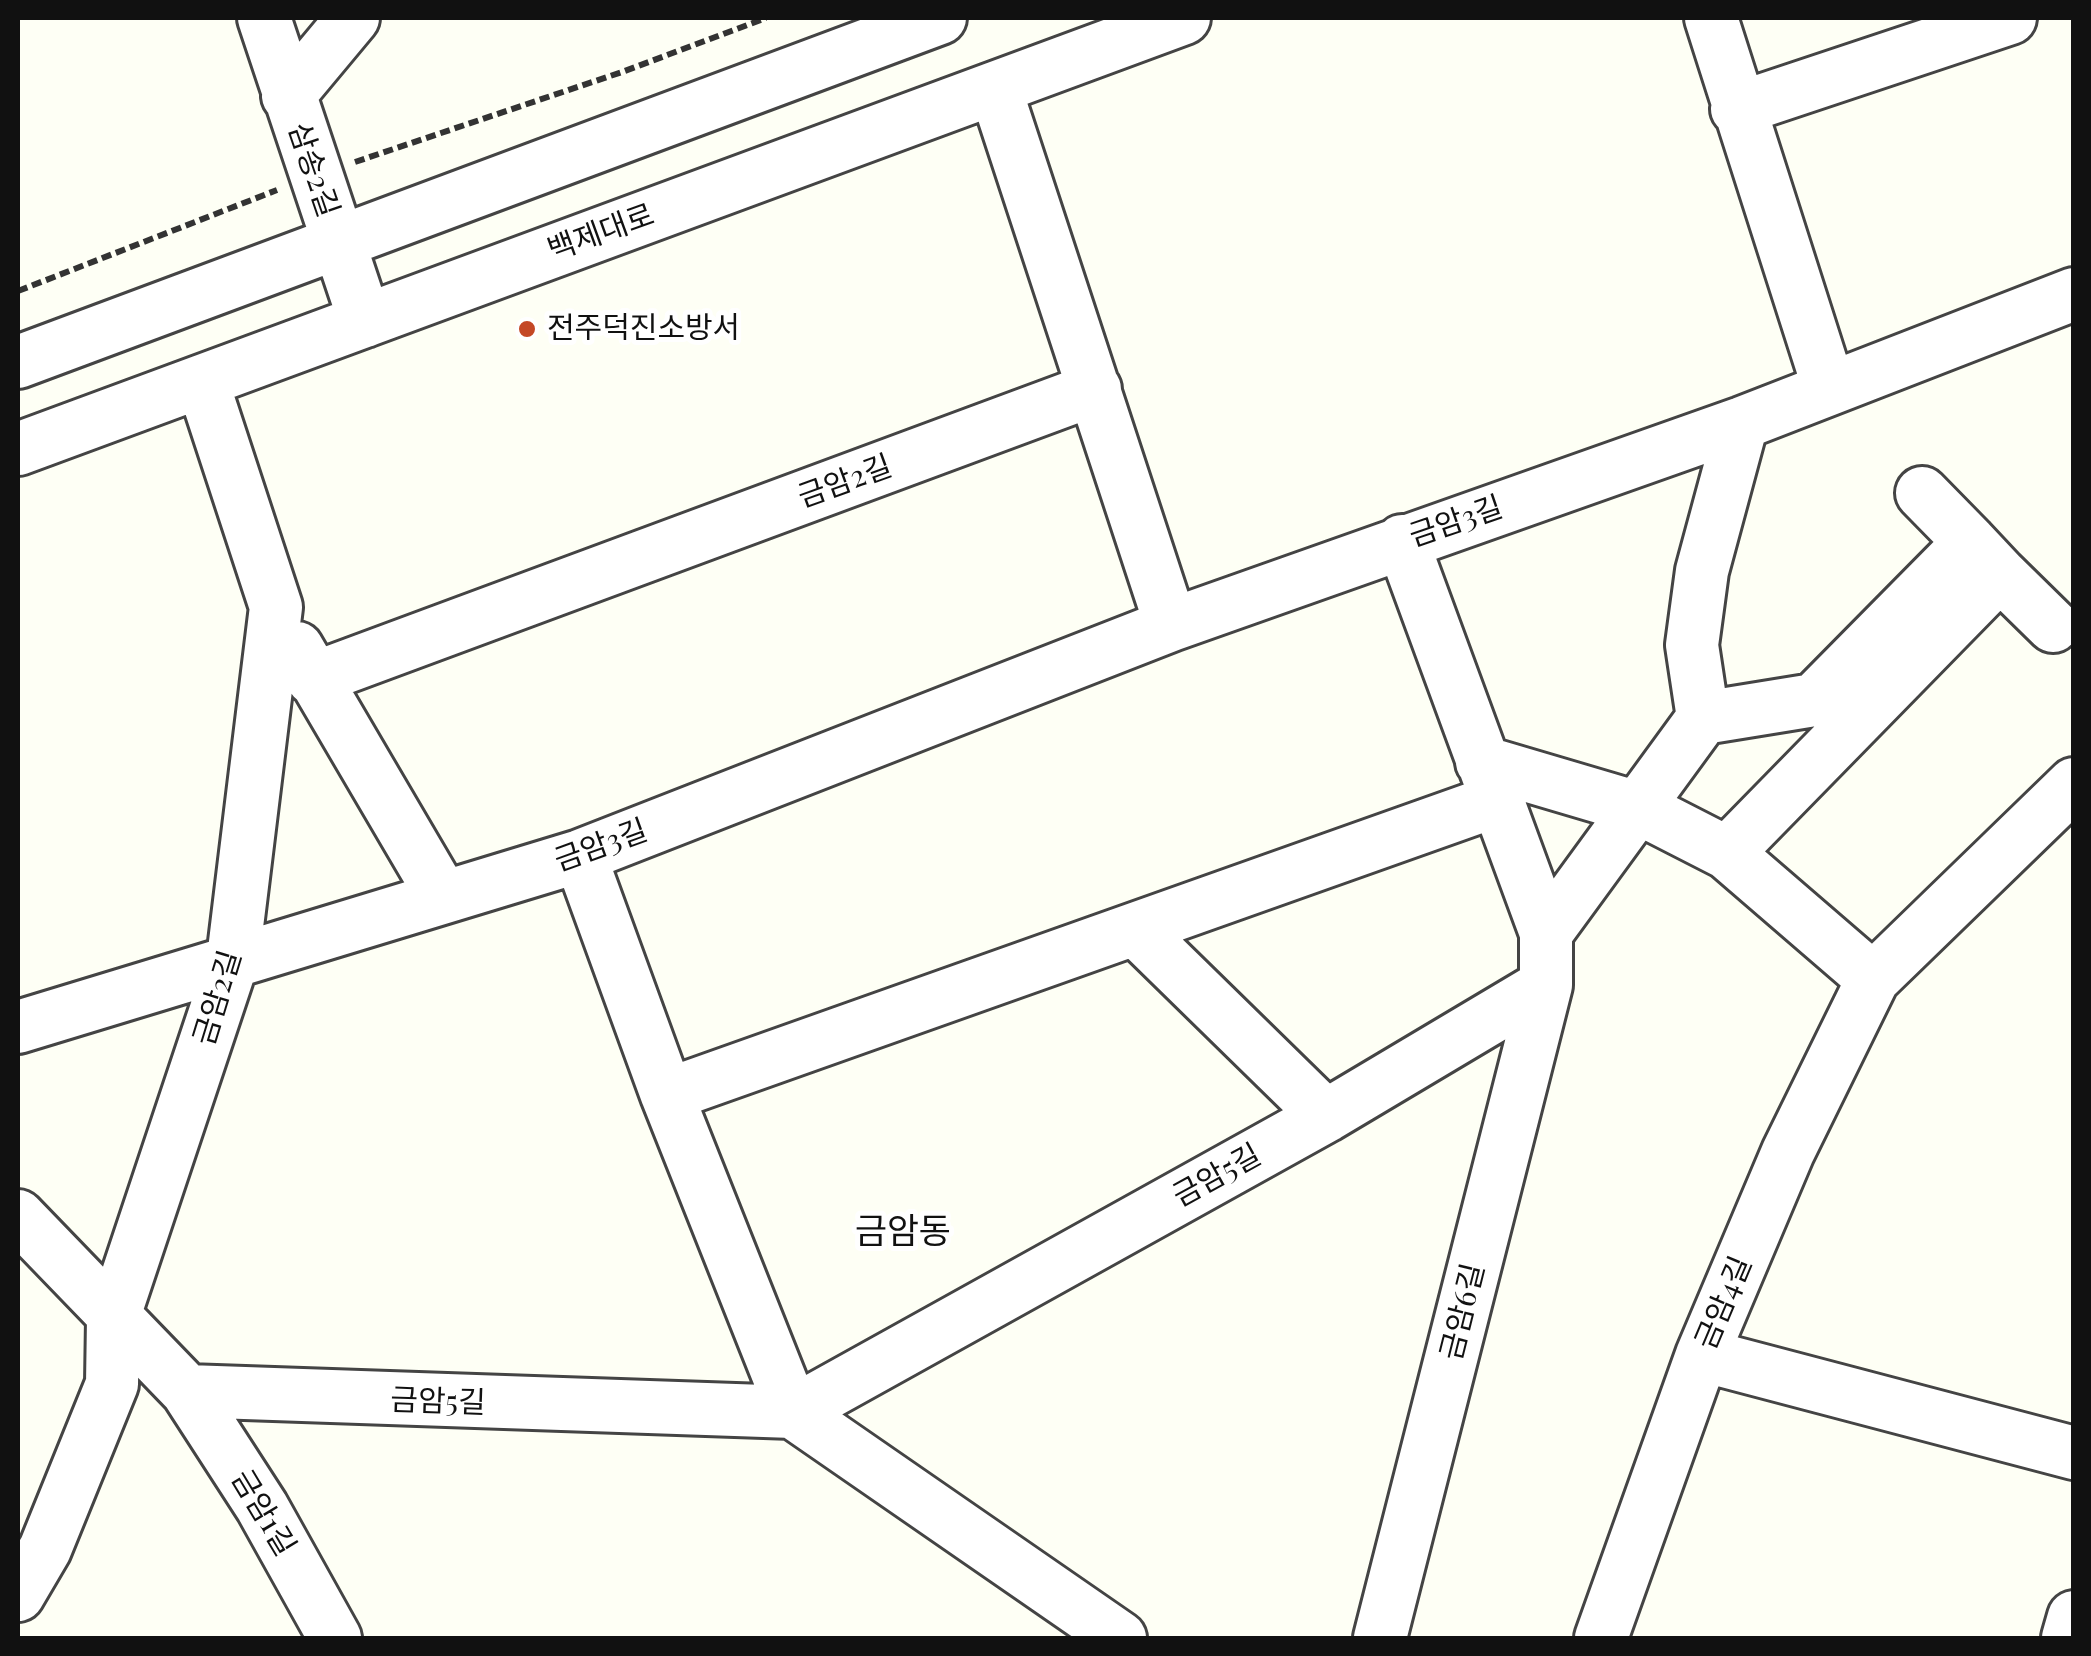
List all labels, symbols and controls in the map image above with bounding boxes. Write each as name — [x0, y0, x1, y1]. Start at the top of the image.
street label: 삼송2길 — [280, 118, 346, 222]
street label: 백제대로 — [543, 197, 659, 269]
place label: 전주덕진소방서 — [547, 311, 740, 347]
marker: 전주덕진소방서 — [516, 318, 538, 340]
street label: 금암2길 — [793, 448, 897, 516]
street label: 금암3길 — [1405, 489, 1507, 555]
street label: 금암3길 — [550, 813, 652, 879]
street label: 금암2길 — [187, 946, 249, 1050]
street label: 금암5길 — [1167, 1137, 1267, 1215]
district label: 금암동 — [855, 1211, 951, 1253]
street label: 금암4길 — [1688, 1251, 1760, 1355]
street label: 금암6길 — [1434, 1260, 1492, 1364]
street label: 금암5길 — [390, 1382, 486, 1422]
street label: 금암1길 — [223, 1463, 303, 1563]

